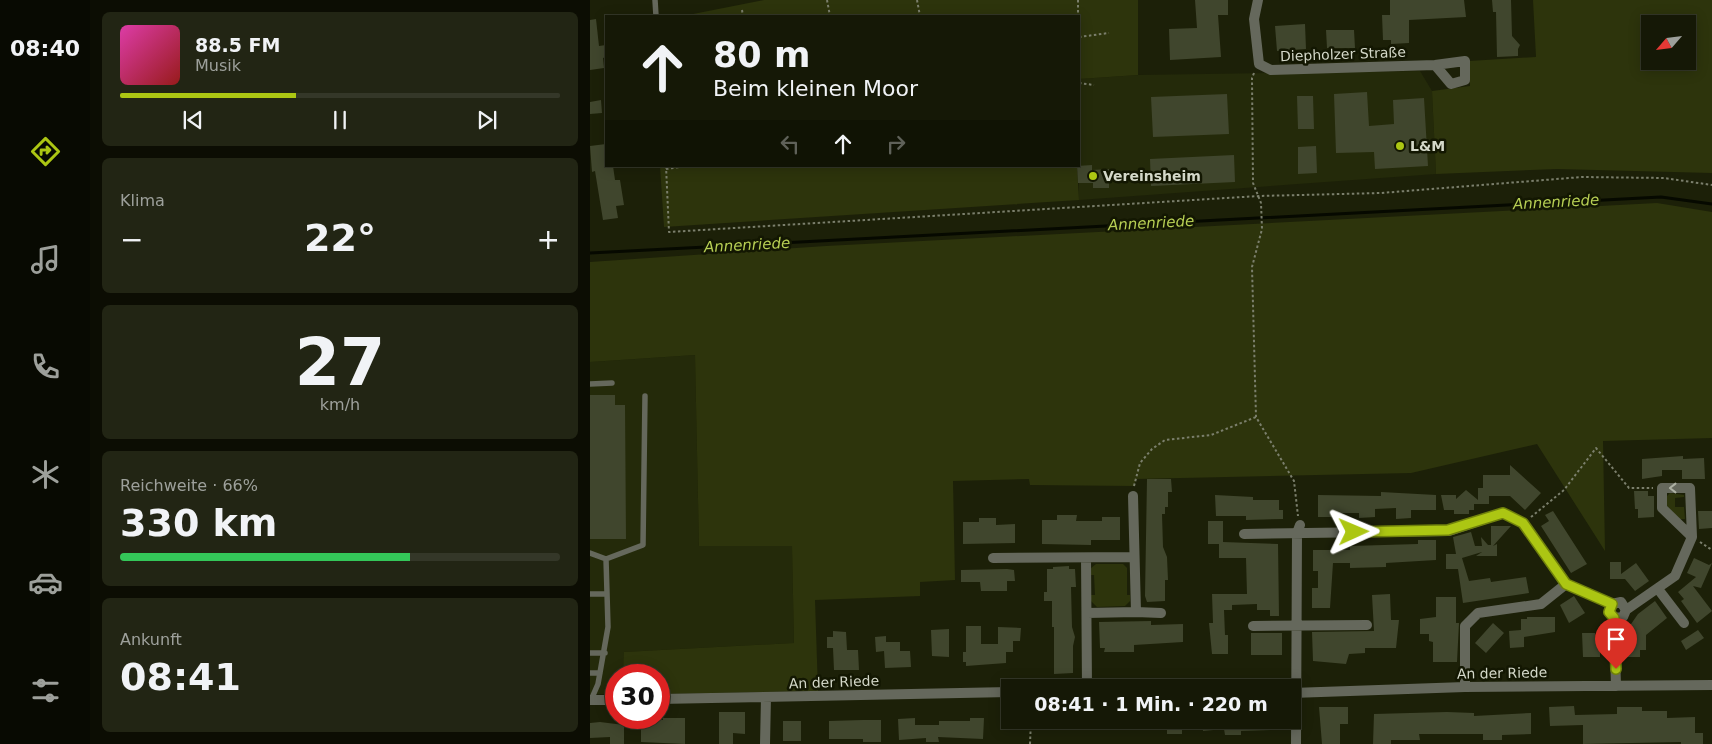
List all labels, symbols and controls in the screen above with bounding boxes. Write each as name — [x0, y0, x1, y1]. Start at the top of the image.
north arrow — [1641, 15, 1696, 70]
map controls — [1641, 15, 1696, 70]
text: 88.5 FM — [195, 34, 280, 56]
icon: ahead — [630, 35, 695, 100]
text: 80 m — [713, 35, 810, 75]
text: 08:40 — [10, 36, 80, 61]
street label: Diepholzer Straße — [1280, 44, 1406, 64]
text: Musik — [195, 56, 241, 75]
text: Beim kleinen Moor — [713, 76, 918, 101]
icon: previous — [179, 106, 207, 134]
icon: pause — [326, 106, 354, 134]
icon: next — [473, 106, 501, 134]
icon: left — [776, 130, 804, 158]
icon: ahead — [829, 130, 857, 158]
icon: right — [882, 130, 910, 158]
icon: directions — [28, 134, 63, 169]
place label: L&M — [1410, 138, 1445, 154]
marker: L&M — [1394, 140, 1406, 152]
place label: Vereinsheim — [1103, 168, 1201, 184]
marker: Vereinsheim — [1087, 170, 1099, 182]
text: Klima — [120, 191, 165, 210]
water label: Annenriede — [1511, 191, 1600, 213]
water label: Annenriede — [1106, 212, 1195, 234]
text: 22° — [304, 216, 376, 260]
text: − — [120, 223, 143, 256]
text: + — [537, 223, 560, 256]
water label: Annenriede — [702, 234, 791, 256]
icon: music — [28, 242, 63, 277]
text: 27 — [295, 325, 385, 400]
icon: phone — [28, 349, 63, 384]
text: km/h — [320, 395, 360, 414]
icon: climate — [28, 457, 63, 492]
text: Reichweite · 66% — [120, 476, 258, 495]
one-way arrow — [1669, 483, 1676, 493]
text: 330 km — [120, 501, 277, 545]
position arrow — [1327, 505, 1379, 557]
icon: car — [28, 565, 63, 600]
pin — [1595, 618, 1637, 669]
icon: arrive — [1602, 625, 1630, 653]
text: Ankunft — [120, 630, 182, 649]
text: 08:41 — [120, 655, 241, 699]
speed limit sign: 30 — [605, 664, 670, 729]
street label: An der Riede — [1457, 664, 1547, 682]
street label: An der Riede — [789, 672, 879, 692]
icon: filters — [28, 673, 63, 708]
text: 08:41 · 1 Min. · 220 m — [1034, 693, 1268, 715]

